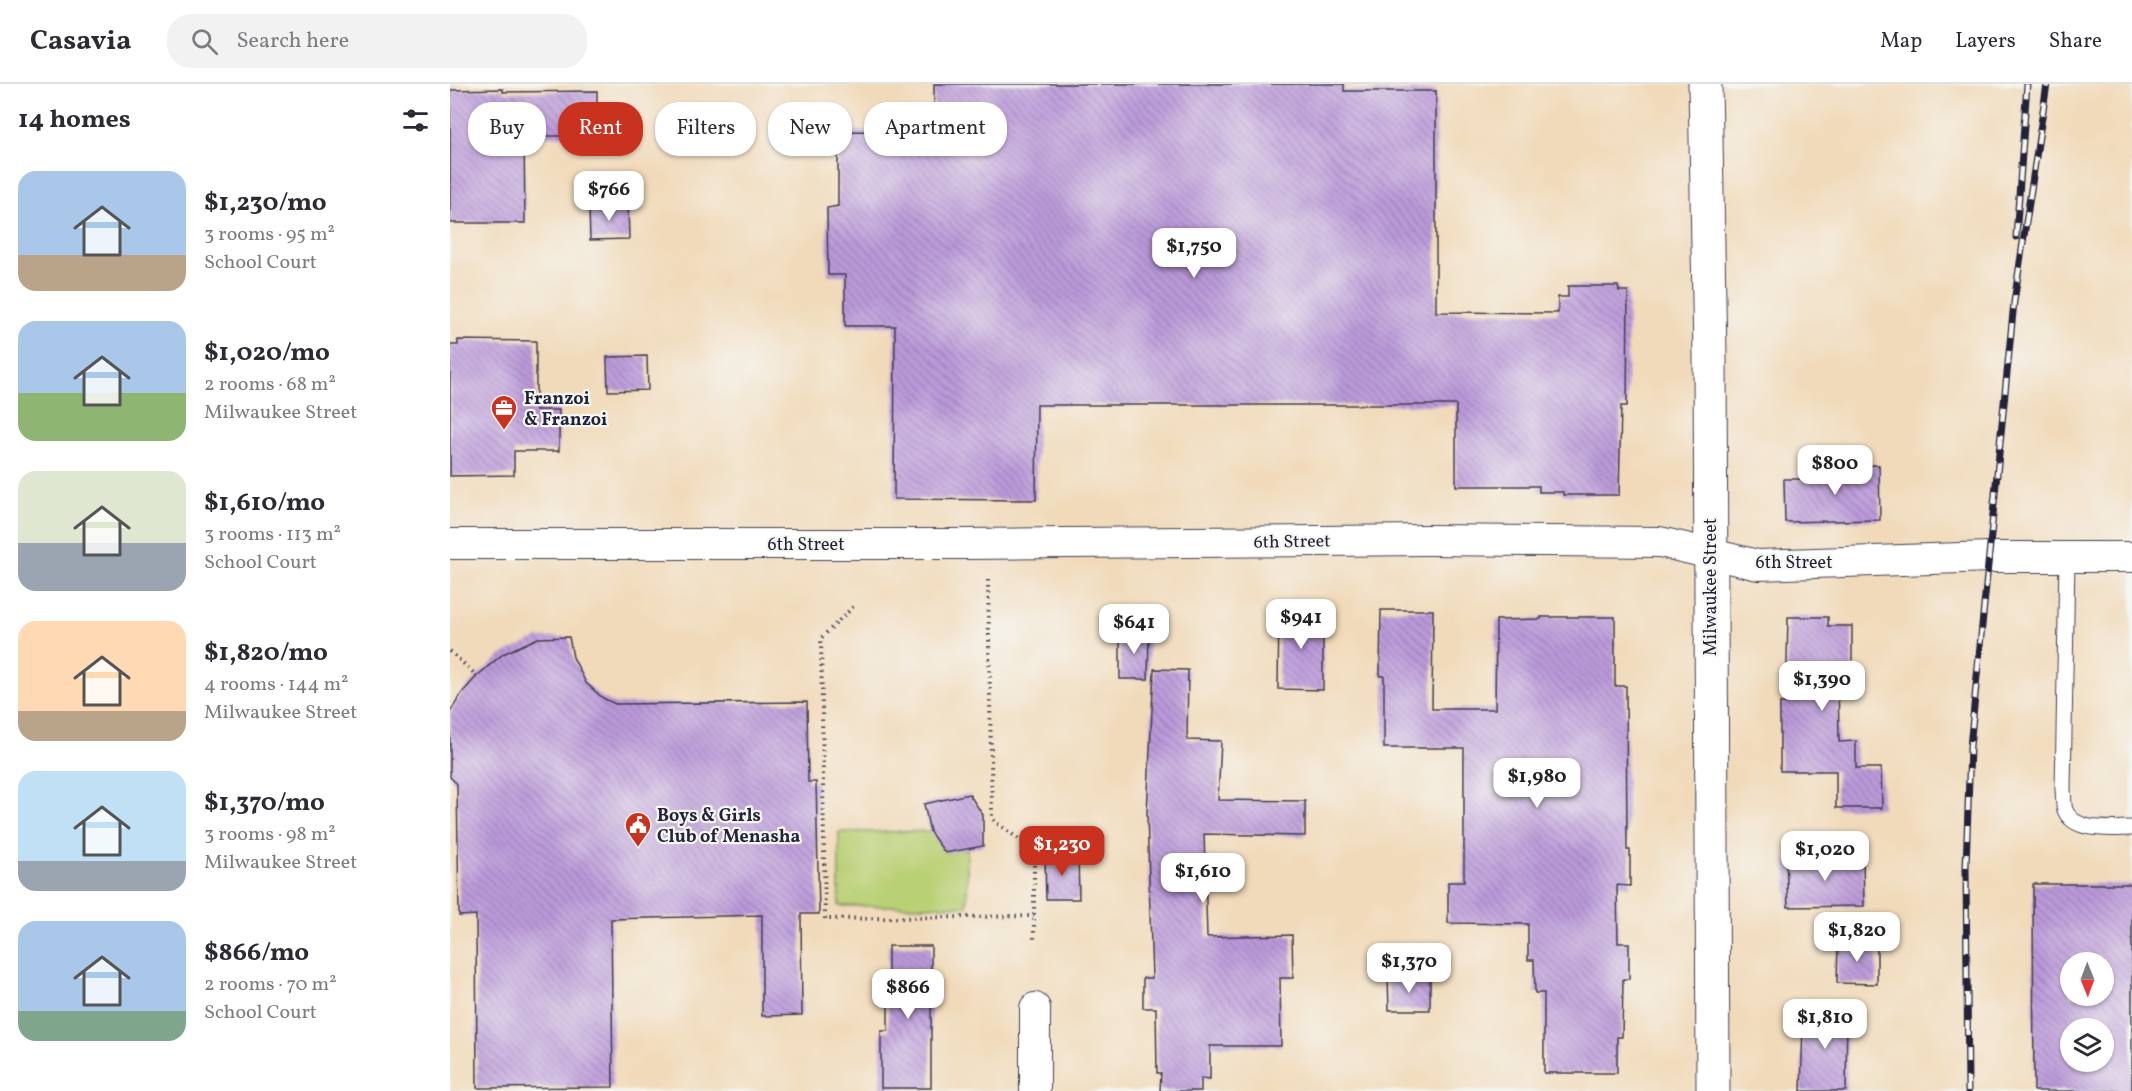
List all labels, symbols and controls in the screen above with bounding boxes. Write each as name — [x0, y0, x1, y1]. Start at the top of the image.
search box — [167, 14, 587, 68]
text: Casavia — [30, 22, 131, 61]
icon: search — [188, 25, 221, 58]
text: Search here — [236, 26, 349, 57]
text: Map — [1880, 27, 1922, 56]
text: Layers — [1955, 27, 2016, 56]
text: Share — [2049, 27, 2102, 56]
text: 14 homes — [18, 102, 131, 138]
chip: Buy — [468, 102, 546, 156]
chip: Rent — [558, 102, 643, 156]
chip: Filters — [655, 102, 756, 156]
chip: New — [768, 102, 852, 156]
chip: Apartment — [864, 102, 1007, 156]
icon: filters — [399, 104, 432, 137]
pin: $766 — [573, 171, 645, 222]
text: $766 — [588, 176, 630, 204]
text: $1,230/mo — [204, 185, 327, 221]
icon: home — [66, 195, 138, 267]
text: 3 rooms · 95 m² — [204, 221, 335, 249]
pin: $1,750 — [1145, 228, 1243, 279]
text: $1,750 — [1166, 233, 1222, 261]
text: School Court — [204, 249, 317, 277]
text: $1,020/mo — [204, 335, 330, 371]
icon: home — [66, 345, 138, 417]
text: 2 rooms · 68 m² — [204, 371, 336, 399]
place label: Franzoi & Franzoi — [524, 387, 607, 433]
office icon: Franzoi & Franzoi — [489, 393, 519, 431]
text: Milwaukee Street — [204, 399, 357, 427]
pin: $800 — [1799, 445, 1871, 496]
text: $800 — [1812, 450, 1858, 478]
text: $1,610/mo — [204, 485, 325, 521]
icon: home — [66, 495, 138, 567]
street label: Milwaukee Street — [1699, 518, 1724, 656]
text: 3 rooms · 113 m² — [204, 521, 341, 549]
street label: 6th Street — [1253, 529, 1331, 556]
street label: 6th Street — [768, 533, 844, 558]
text: School Court — [204, 549, 317, 577]
street label: 6th Street — [1756, 551, 1832, 576]
pin: $941 — [1265, 599, 1337, 650]
pin: $641 — [1098, 604, 1170, 655]
text: $941 — [1280, 604, 1322, 632]
text: $641 — [1113, 609, 1155, 637]
text: $1,820/mo — [204, 635, 328, 671]
icon: home — [66, 645, 138, 717]
pin: $1,390 — [1773, 661, 1871, 712]
text: $1,390 — [1793, 666, 1851, 694]
text: 4 rooms · 144 m² — [204, 671, 349, 699]
text: Milwaukee Street — [204, 699, 357, 727]
pin: $1,980 — [1488, 758, 1586, 809]
text: $1,980 — [1507, 763, 1567, 791]
text: $1,370/mo — [204, 785, 325, 821]
icon: home — [66, 795, 138, 867]
place label: Boys & Girls Club of Menasha — [657, 804, 800, 850]
public building icon: Boys & Girls Club of Menasha — [623, 810, 653, 848]
text: 3 rooms · 98 m² — [204, 821, 336, 849]
pin: $1,230 — [1013, 826, 1111, 877]
text: $1,230 — [1033, 831, 1091, 859]
pin: $1,020 — [1776, 831, 1874, 882]
text: $1,020 — [1795, 836, 1855, 864]
text: Milwaukee Street — [204, 849, 357, 877]
pin: $1,610 — [1154, 853, 1252, 904]
text: $1,610 — [1175, 858, 1231, 886]
pin: $1,820 — [1808, 912, 1906, 963]
text: $1,820 — [1828, 917, 1886, 945]
text: $866/mo — [204, 935, 309, 971]
pin: $1,370 — [1360, 943, 1458, 994]
icon: home — [66, 945, 138, 1017]
text: $1,370 — [1381, 948, 1437, 976]
north arrow — [2060, 952, 2114, 1006]
map controls — [2060, 952, 2114, 1072]
pin: $866 — [872, 969, 944, 1020]
text: 2 rooms · 70 m² — [204, 971, 337, 999]
text: $866 — [886, 974, 930, 1002]
text: School Court — [204, 999, 317, 1027]
pin: $1,810 — [1776, 999, 1874, 1050]
text: $1,810 — [1797, 1004, 1853, 1032]
button: layers — [2060, 1018, 2114, 1072]

